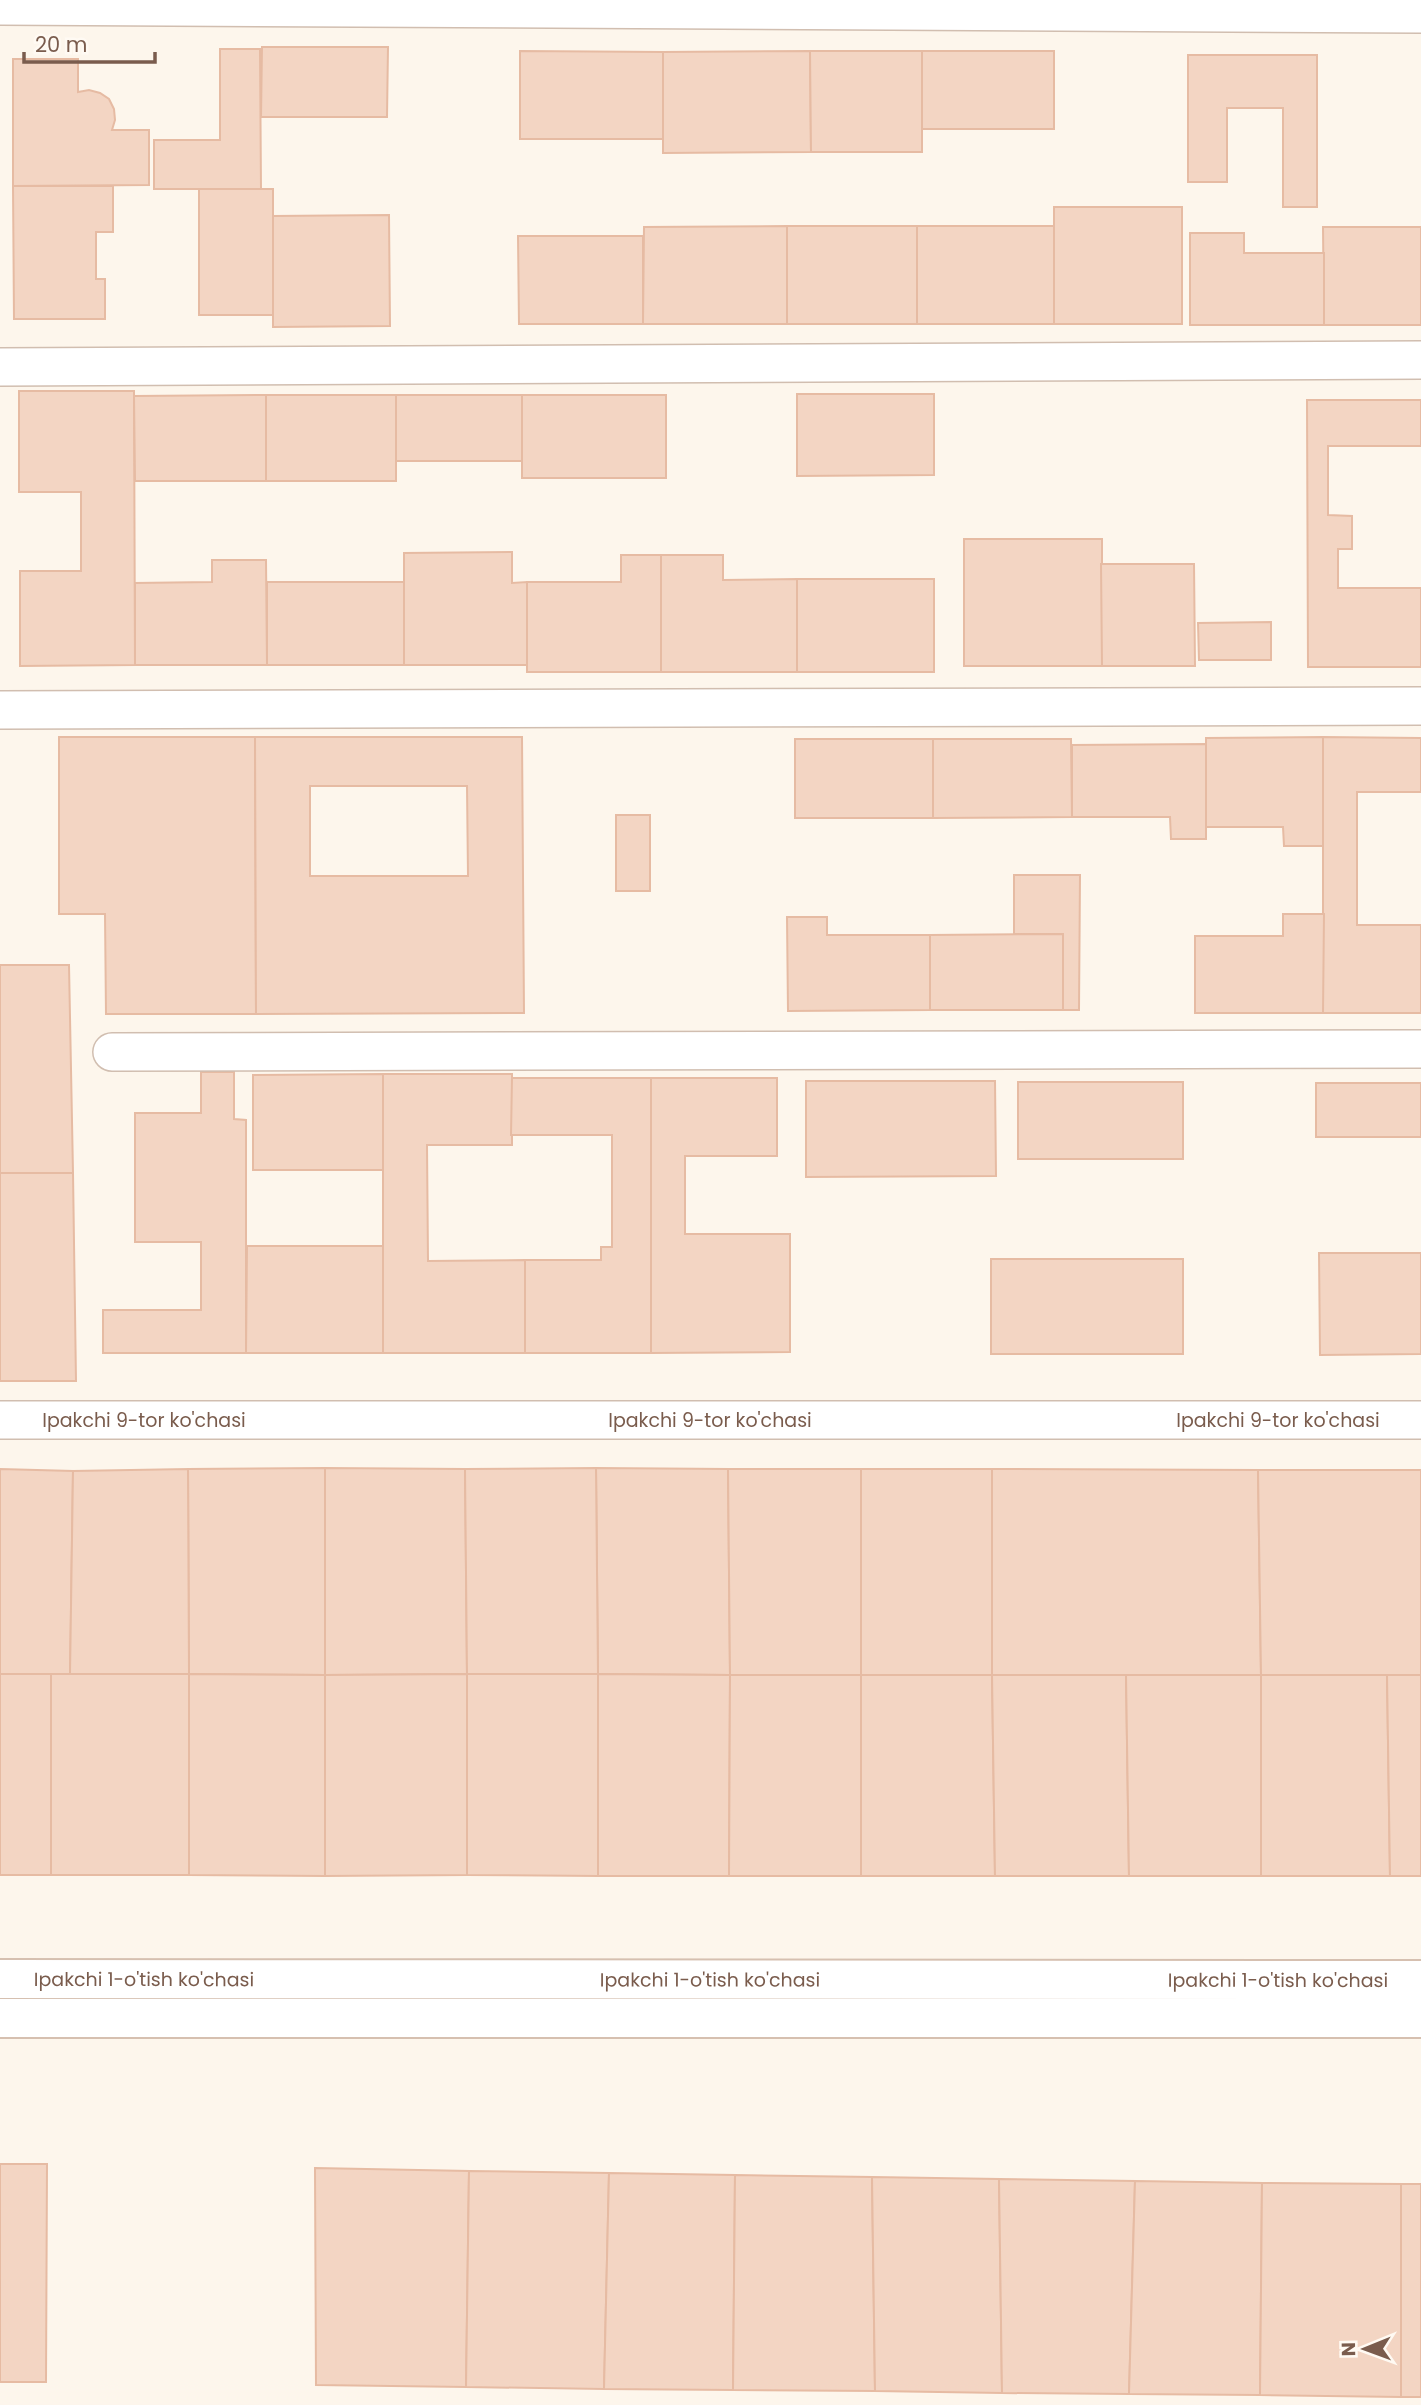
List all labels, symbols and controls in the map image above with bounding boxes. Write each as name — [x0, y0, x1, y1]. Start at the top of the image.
scale bar — [24, 21, 156, 65]
text: 20 m — [35, 30, 88, 59]
street label: Ipakchi 9-tor ko'chasi — [42, 1407, 246, 1434]
street label: Ipakchi 9-tor ko'chasi — [608, 1407, 812, 1434]
street label: Ipakchi 9-tor ko'chasi — [1176, 1407, 1380, 1434]
street label: Ipakchi 1-o'tish ko'chasi — [34, 1966, 254, 1993]
street label: Ipakchi 1-o'tish ko'chasi — [600, 1966, 820, 1994]
street label: Ipakchi 1-o'tish ko'chasi — [1168, 1967, 1388, 1994]
north arrow — [1330, 2314, 1400, 2384]
text: N — [1335, 2342, 1362, 2357]

